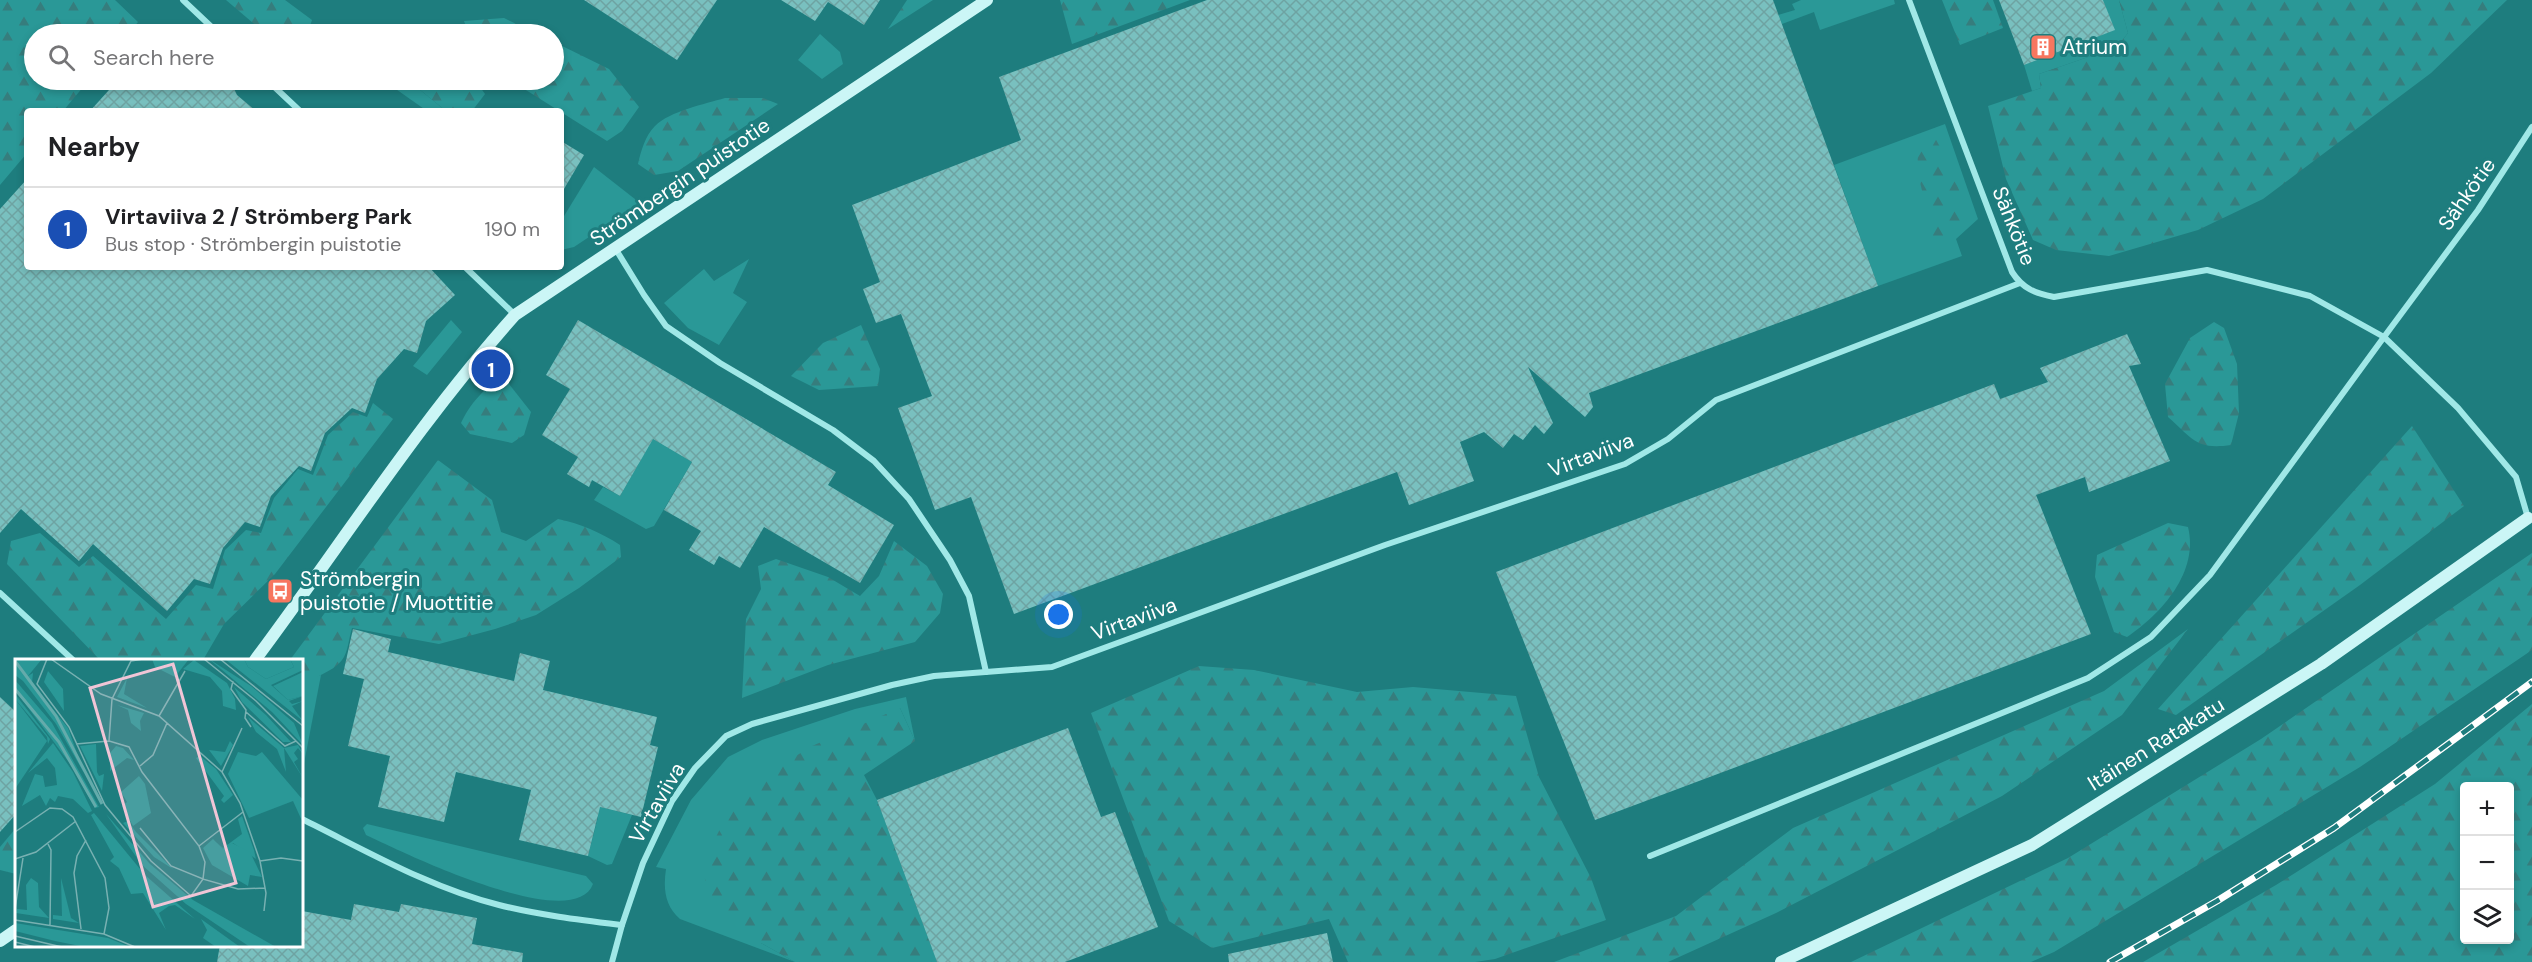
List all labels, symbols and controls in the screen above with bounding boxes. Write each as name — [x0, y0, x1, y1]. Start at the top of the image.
search box — [24, 24, 564, 90]
building icon: Atrium — [2028, 32, 2058, 62]
place label: Atrium — [2062, 33, 2127, 61]
icon: search — [45, 41, 78, 74]
text: Search here — [93, 43, 214, 72]
street label: Strömbergin puistotie — [585, 111, 776, 253]
text: Nearby — [48, 130, 140, 164]
street label: Sähkötie — [2432, 152, 2502, 236]
street label: Sähkötie — [1986, 182, 2043, 270]
text: Virtaviiva 2 / Strömberg Park — [105, 202, 412, 231]
text: 1 — [64, 216, 71, 242]
text: 190 m — [484, 216, 540, 242]
text: Bus stop · Strömbergin puistotie — [105, 231, 401, 257]
pin: 1 — [472, 346, 510, 392]
street label: Virtaviiva — [1544, 426, 1638, 484]
place label: Strömbergin puistotie / Muottitie — [300, 565, 493, 617]
bus stop icon: Strömbergin puistotie / Muottitie — [265, 576, 295, 606]
street label: Virtaviiva — [1087, 591, 1181, 647]
your location — [1044, 600, 1073, 629]
inset map — [15, 659, 303, 947]
street label: Itäinen Ratakatu — [2082, 691, 2230, 797]
street label: Virtaviiva — [623, 757, 691, 849]
map controls — [2460, 782, 2514, 944]
button: + — [2460, 782, 2514, 836]
button: − — [2460, 836, 2514, 890]
button: layers — [2460, 890, 2514, 944]

